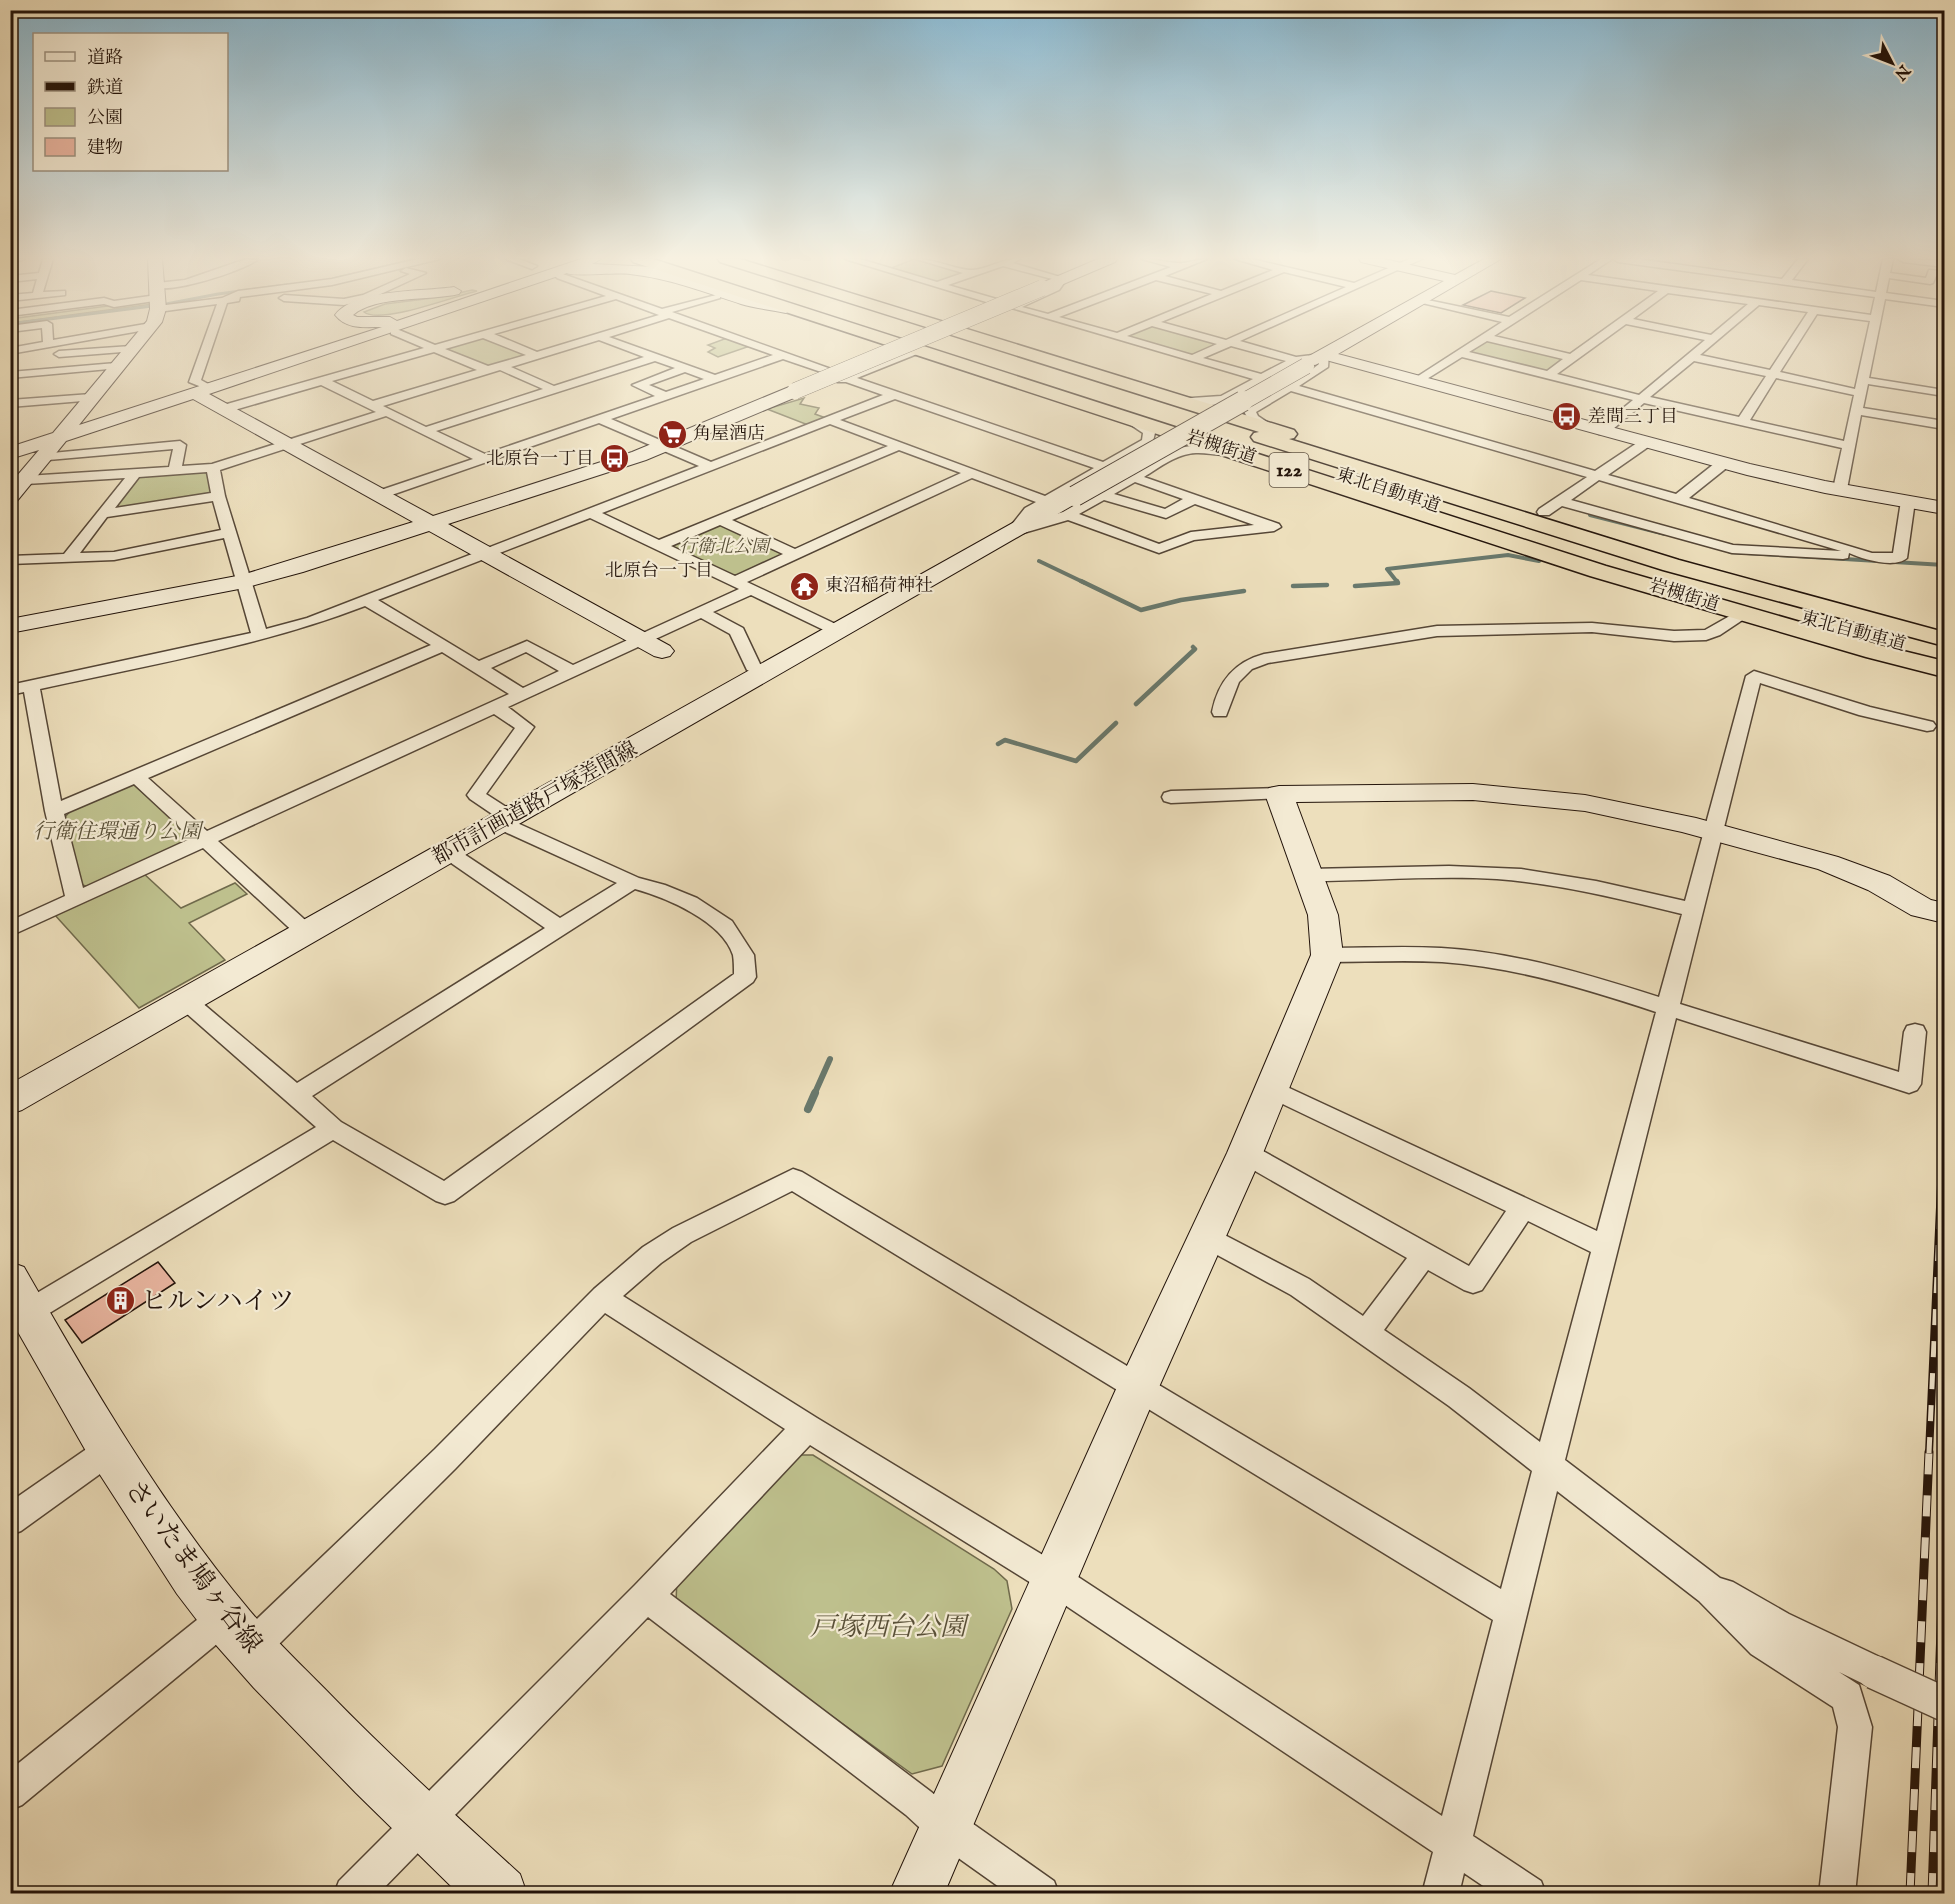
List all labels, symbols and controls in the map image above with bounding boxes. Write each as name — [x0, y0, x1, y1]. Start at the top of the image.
legend — [33, 33, 228, 171]
north arrow — [1862, 33, 1922, 93]
text: 道路 — [87, 47, 123, 70]
text: N — [1889, 59, 1914, 84]
text: 鉄道 — [87, 77, 123, 100]
text: 公園 — [87, 107, 123, 130]
text: 建物 — [87, 137, 123, 160]
bus stop icon: 差間三丁目 — [1551, 401, 1583, 433]
place label: 差間三丁目 — [1588, 406, 1678, 429]
supermarket icon: 角屋酒店 — [656, 418, 688, 450]
place label: 角屋酒店 — [693, 423, 765, 446]
street label: 岩槻街道 — [1183, 426, 1259, 470]
bus stop icon: 北原台一丁目 — [599, 443, 631, 475]
place label: 北原台一丁目 — [486, 448, 594, 471]
road number: 122 — [1270, 453, 1308, 487]
street label: 東北自動車道 — [1333, 463, 1443, 519]
park label: 行衛北公園 — [679, 536, 772, 559]
district label: 北原台一丁目 — [605, 560, 713, 583]
temple icon: 東沼稲荷神社 — [788, 570, 820, 602]
street label: 岩槻街道 — [1646, 574, 1722, 618]
place label: 東沼稲荷神社 — [825, 575, 933, 598]
street label: 東北自動車道 — [1798, 607, 1908, 657]
street label: 都市計画道路戸塚差間線 — [427, 736, 643, 872]
park label: 行衛住環通り公園 — [33, 819, 204, 846]
building icon: ヒルンハイツ — [104, 1285, 136, 1317]
place label: ヒルンハイツ — [141, 1285, 295, 1318]
street label: さいたま鳩ヶ谷線 — [117, 1474, 269, 1660]
park label: 戸塚西台公園 — [810, 1611, 970, 1644]

